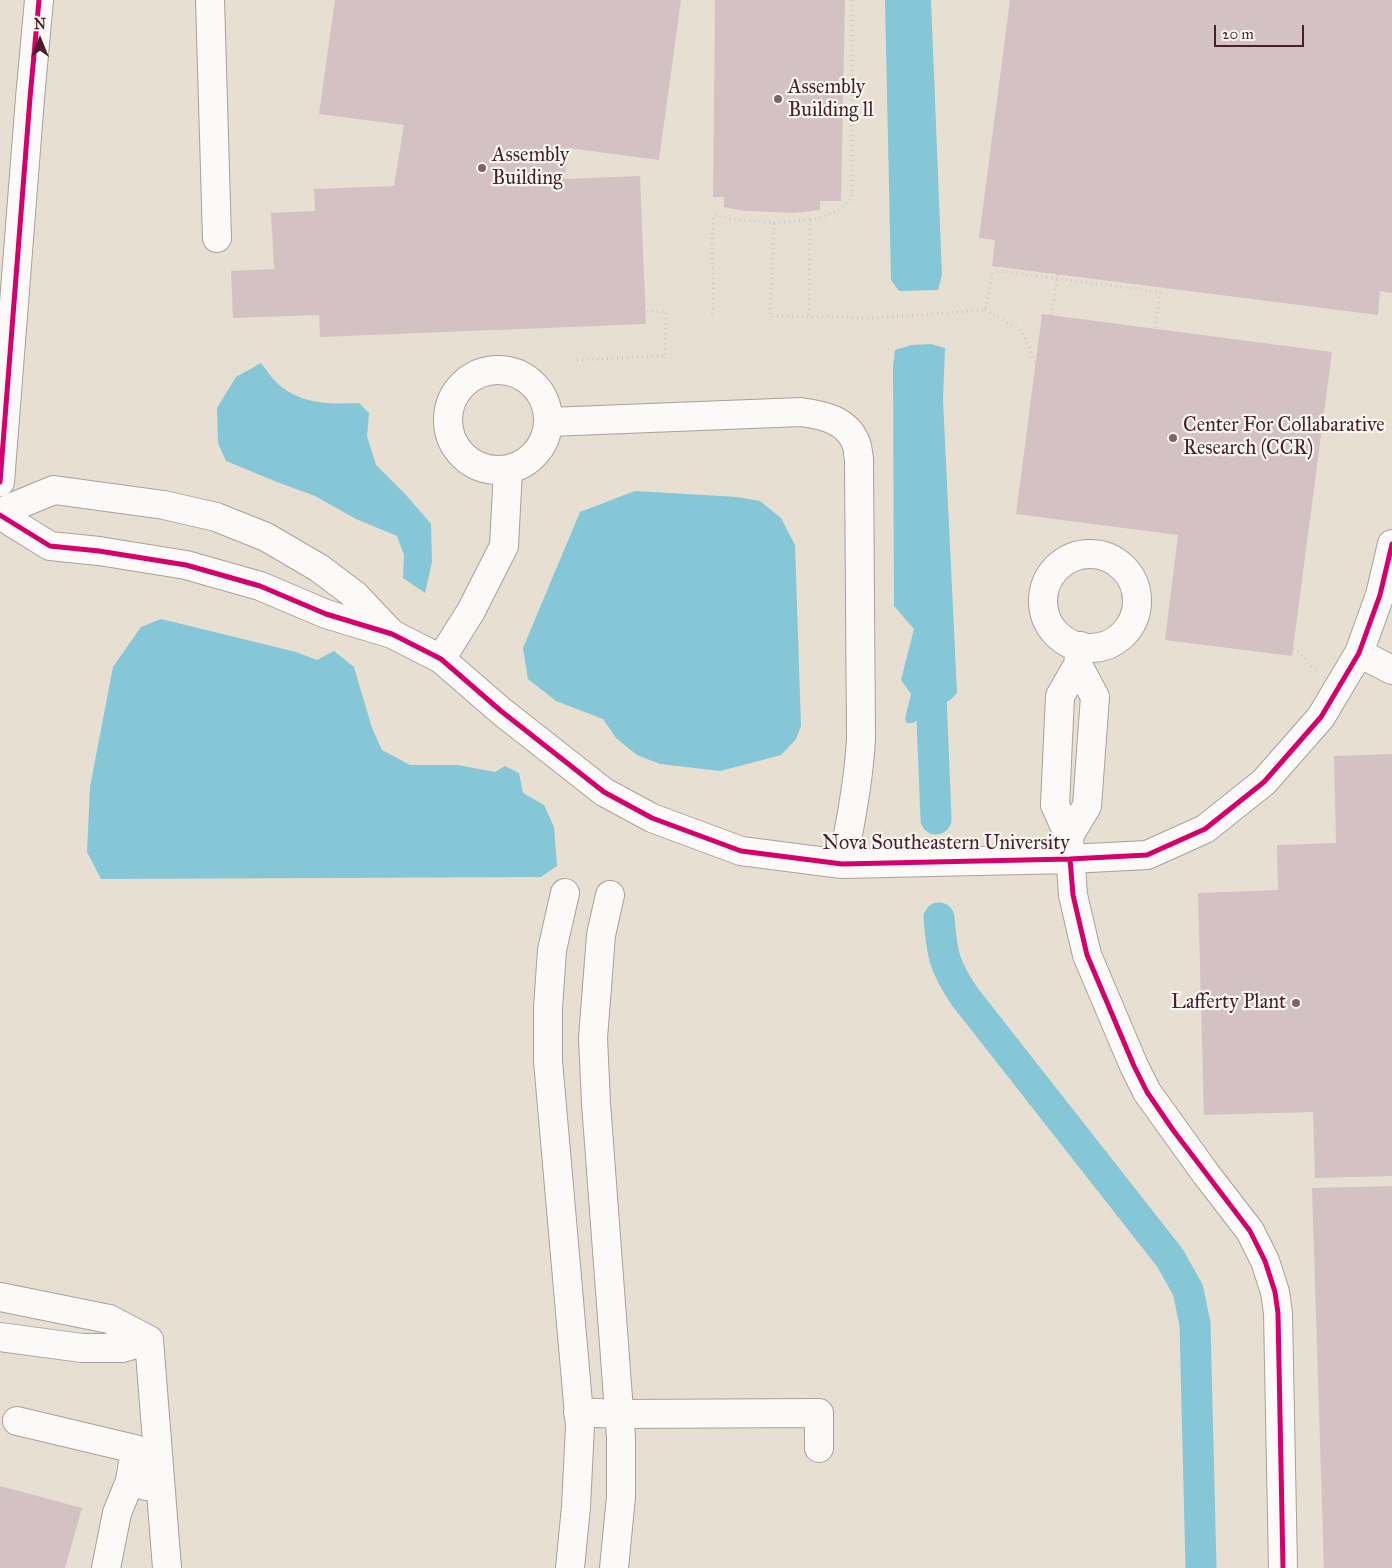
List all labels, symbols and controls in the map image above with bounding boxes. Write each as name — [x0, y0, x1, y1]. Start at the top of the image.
north arrow — [15, 15, 65, 65]
scale bar — [1217, 15, 1307, 47]
text: N — [34, 16, 46, 33]
text: 20 m — [1222, 25, 1254, 43]
place label: Assembly Building ll — [788, 76, 874, 123]
marker: Assembly Building ll — [772, 93, 784, 105]
place label: Assembly Building — [492, 144, 569, 191]
marker: Assembly Building — [476, 162, 488, 174]
place label: Center For Collabarative Research (CCR) — [1183, 414, 1385, 461]
marker: Center For Collabarative Research (CCR) — [1167, 432, 1179, 444]
street label: Nova Southeastern University — [822, 832, 1070, 856]
place label: Lafferty Plant — [1171, 991, 1286, 1015]
marker: Lafferty Plant — [1290, 997, 1302, 1009]

